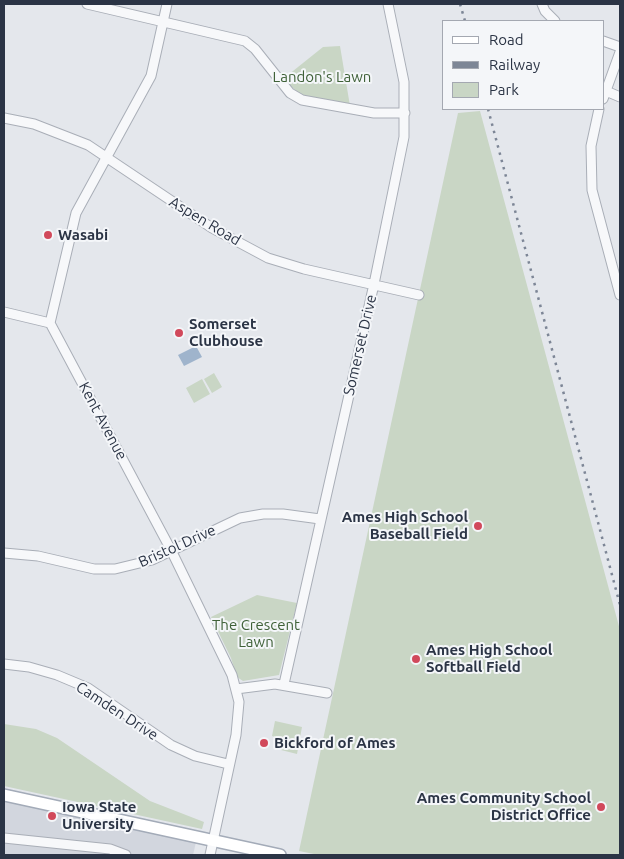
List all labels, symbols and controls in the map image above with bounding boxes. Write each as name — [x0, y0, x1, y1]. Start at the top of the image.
legend — [442, 20, 604, 110]
text: Road — [489, 31, 524, 48]
text: Railway — [489, 56, 540, 73]
park label: Landon's Lawn — [273, 68, 371, 86]
text: Park — [489, 81, 519, 98]
street label: Aspen Road — [166, 193, 244, 249]
place label: Wasabi — [58, 226, 108, 244]
marker: Wasabi — [42, 229, 54, 241]
street label: Somerset Drive — [340, 293, 380, 397]
place label: Somerset Clubhouse — [189, 315, 263, 350]
marker: Somerset Clubhouse — [173, 327, 185, 339]
street label: Kent Avenue — [75, 379, 131, 463]
place label: Ames High School Baseball Field — [342, 508, 468, 543]
marker: Ames High School Baseball Field — [472, 520, 484, 532]
street label: Bristol Drive — [136, 521, 218, 571]
park label: The Crescent Lawn — [212, 616, 300, 651]
place label: Ames High School Softball Field — [426, 641, 552, 676]
marker: Ames High School Softball Field — [410, 653, 422, 665]
street label: Camden Drive — [73, 678, 161, 744]
place label: Bickford of Ames — [274, 734, 396, 752]
marker: Bickford of Ames — [258, 737, 270, 749]
place label: Ames Community School District Office — [417, 789, 591, 824]
place label: Iowa State University — [62, 798, 136, 833]
marker: Ames Community School District Office — [595, 801, 607, 813]
marker: Iowa State University — [46, 810, 58, 822]

